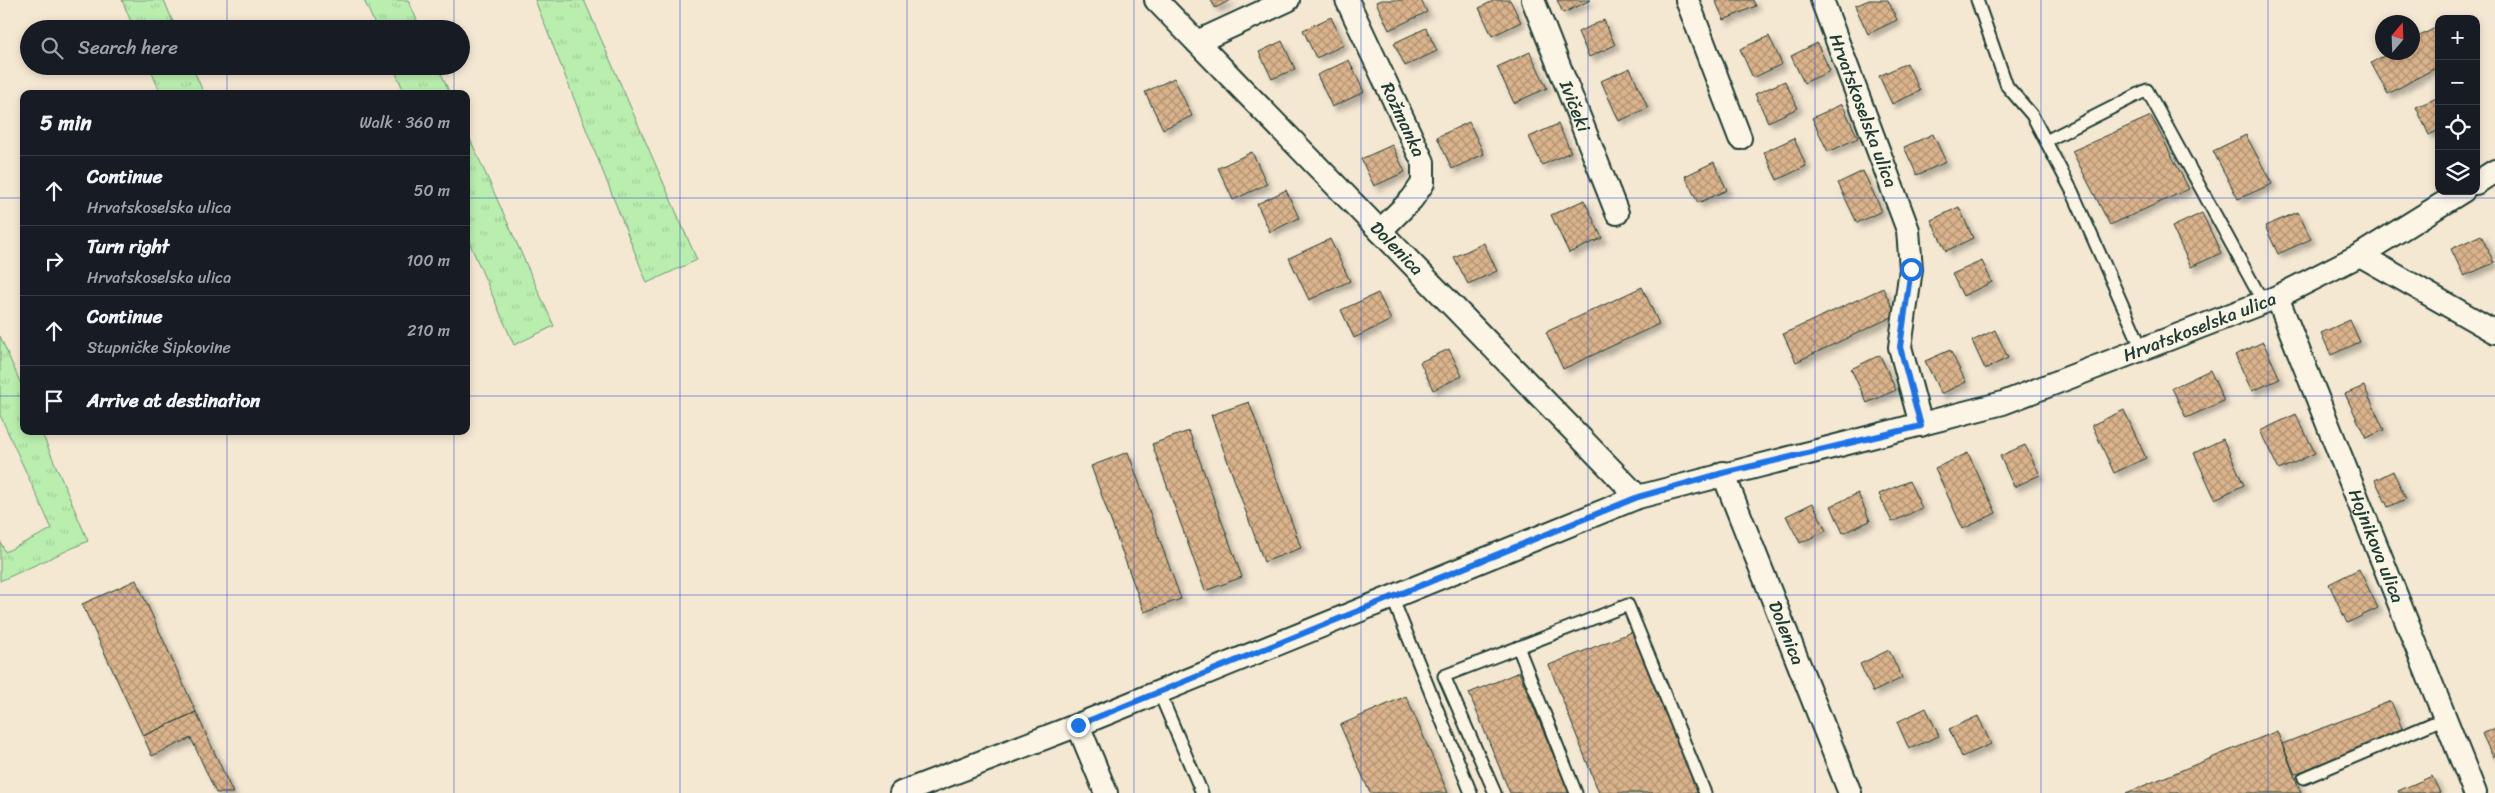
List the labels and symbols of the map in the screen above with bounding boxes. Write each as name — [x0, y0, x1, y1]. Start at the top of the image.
north arrow — [2375, 15, 2420, 60]
street label: Hrvatskoselska ulica — [1820, 29, 1907, 192]
street label: Ivičeki — [1550, 74, 1600, 138]
street label: Rožmanka — [1372, 77, 1435, 162]
street label: Dolenica — [1362, 213, 1432, 284]
route start — [1900, 258, 1923, 281]
street label: Hrvatskoselska ulica — [2118, 283, 2281, 371]
street label: Hojnikova ulica — [2339, 484, 2414, 608]
street label: Dolenica — [1759, 596, 1814, 670]
route end — [1067, 714, 1090, 737]

